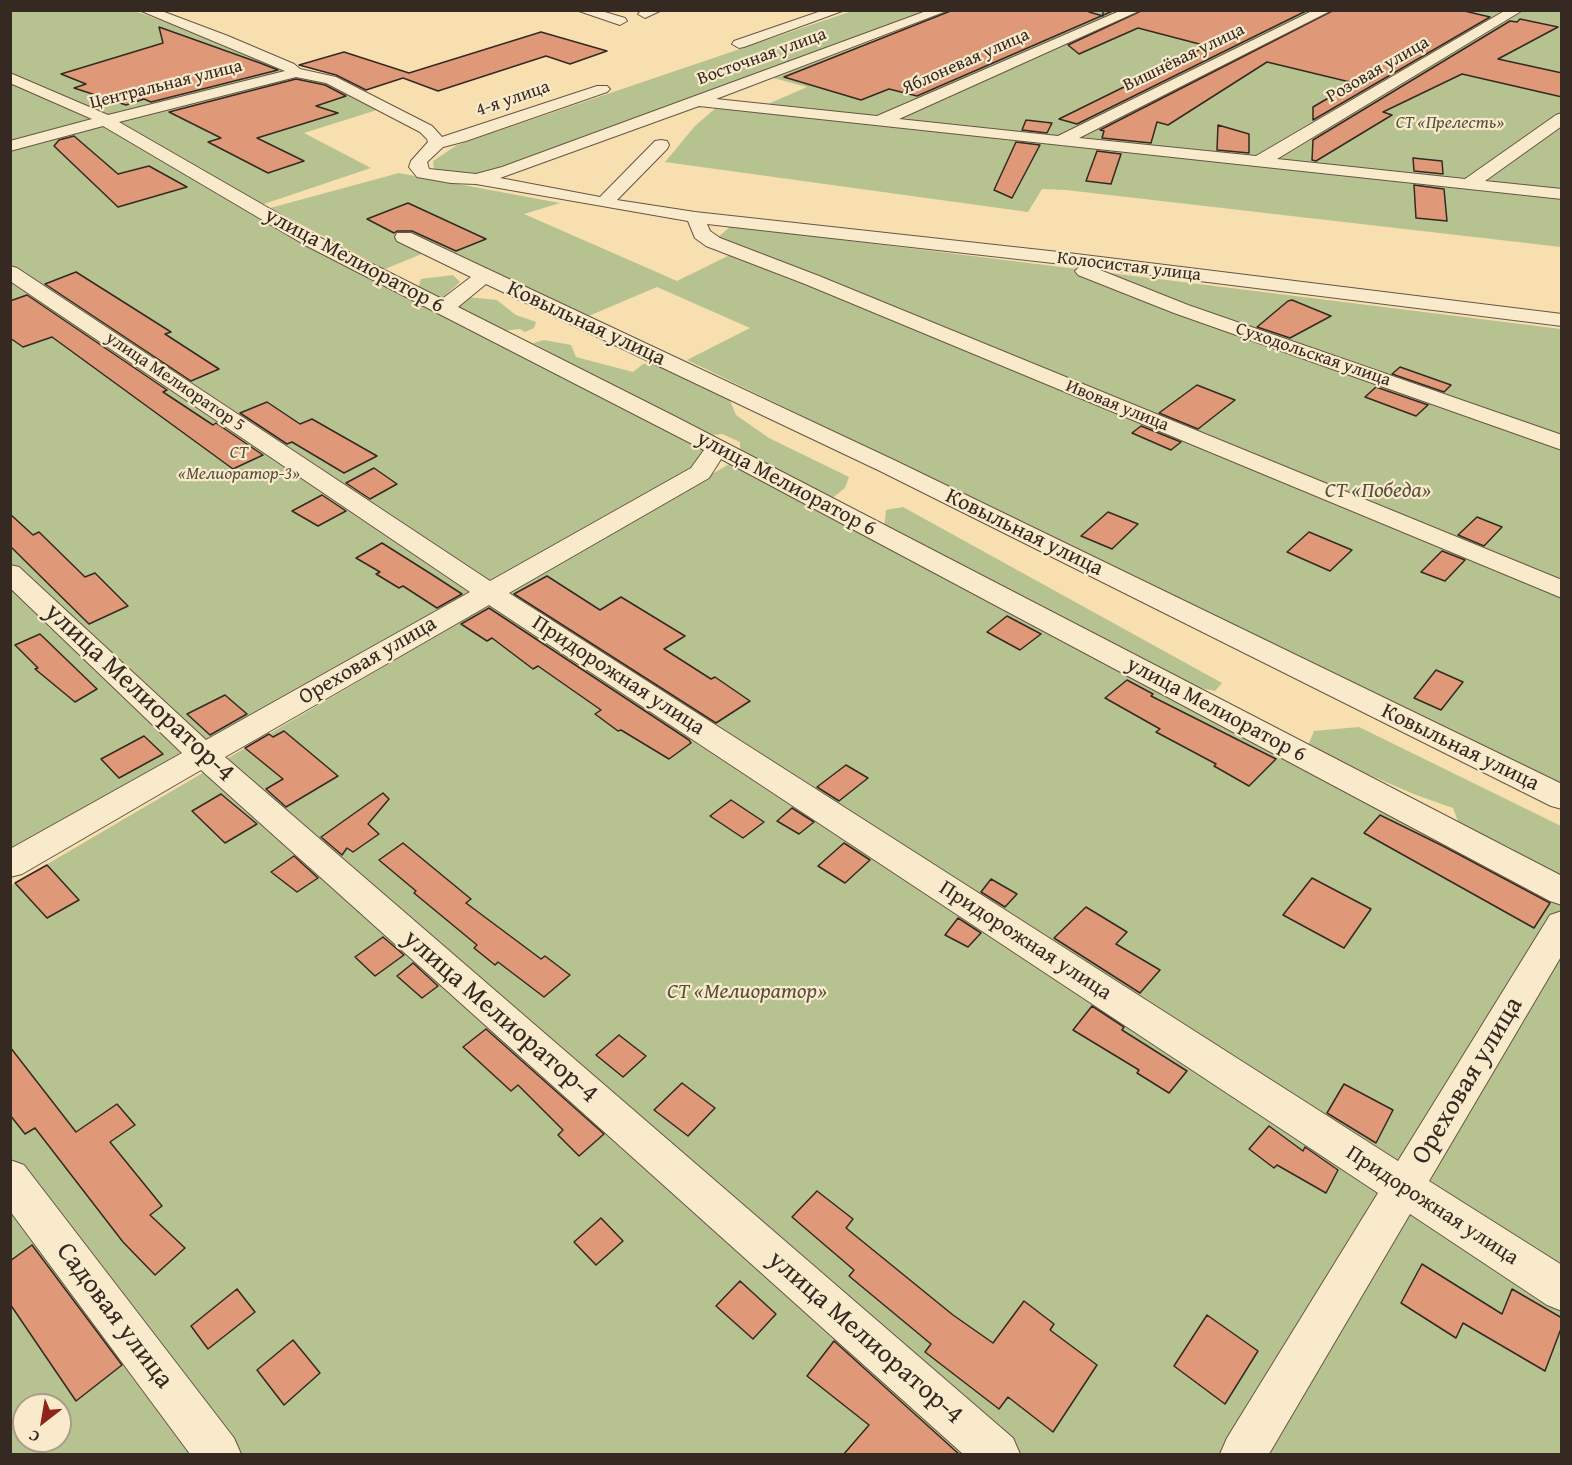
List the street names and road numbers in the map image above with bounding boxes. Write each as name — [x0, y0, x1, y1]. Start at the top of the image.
street label: Вишнёвая улица — [1120, 19, 1248, 97]
street label: Восточная улица — [695, 24, 829, 90]
street label: Яблоневая улица — [899, 24, 1033, 100]
street label: Розовая улица — [1323, 32, 1433, 108]
street label: Центральная улица — [87, 56, 245, 114]
street label: 4-я улица — [473, 76, 553, 122]
street label: улица Мелиоратор 6 — [260, 202, 448, 320]
street label: Колосистая улица — [1056, 247, 1202, 287]
street label: Ковыльная улица — [502, 276, 670, 372]
street label: Суходольская улица — [1233, 318, 1393, 392]
street label: улица Мелиоратор 5 — [101, 327, 249, 437]
street label: Ивовая улица — [1062, 376, 1172, 436]
street label: улица Мелиоратор 6 — [692, 425, 880, 543]
street label: Ковыльная улица — [941, 483, 1107, 583]
street label: улица Мелиоратор-4 — [37, 596, 241, 790]
street label: Придорожная улица — [527, 610, 709, 742]
street label: Ореховая улица — [294, 611, 442, 711]
street label: улица Мелиоратор 6 — [1122, 651, 1310, 769]
street label: Ковыльная улица — [1377, 698, 1543, 798]
street label: Придорожная улица — [934, 875, 1116, 1007]
street label: улица Мелиоратор-4 — [396, 923, 604, 1111]
street label: Ореховая улица — [1405, 991, 1531, 1171]
street label: Придорожная улица — [1341, 1140, 1523, 1272]
street label: Садовая улица — [49, 1237, 179, 1395]
street label: улица Мелиоратор-4 — [761, 1244, 969, 1432]

